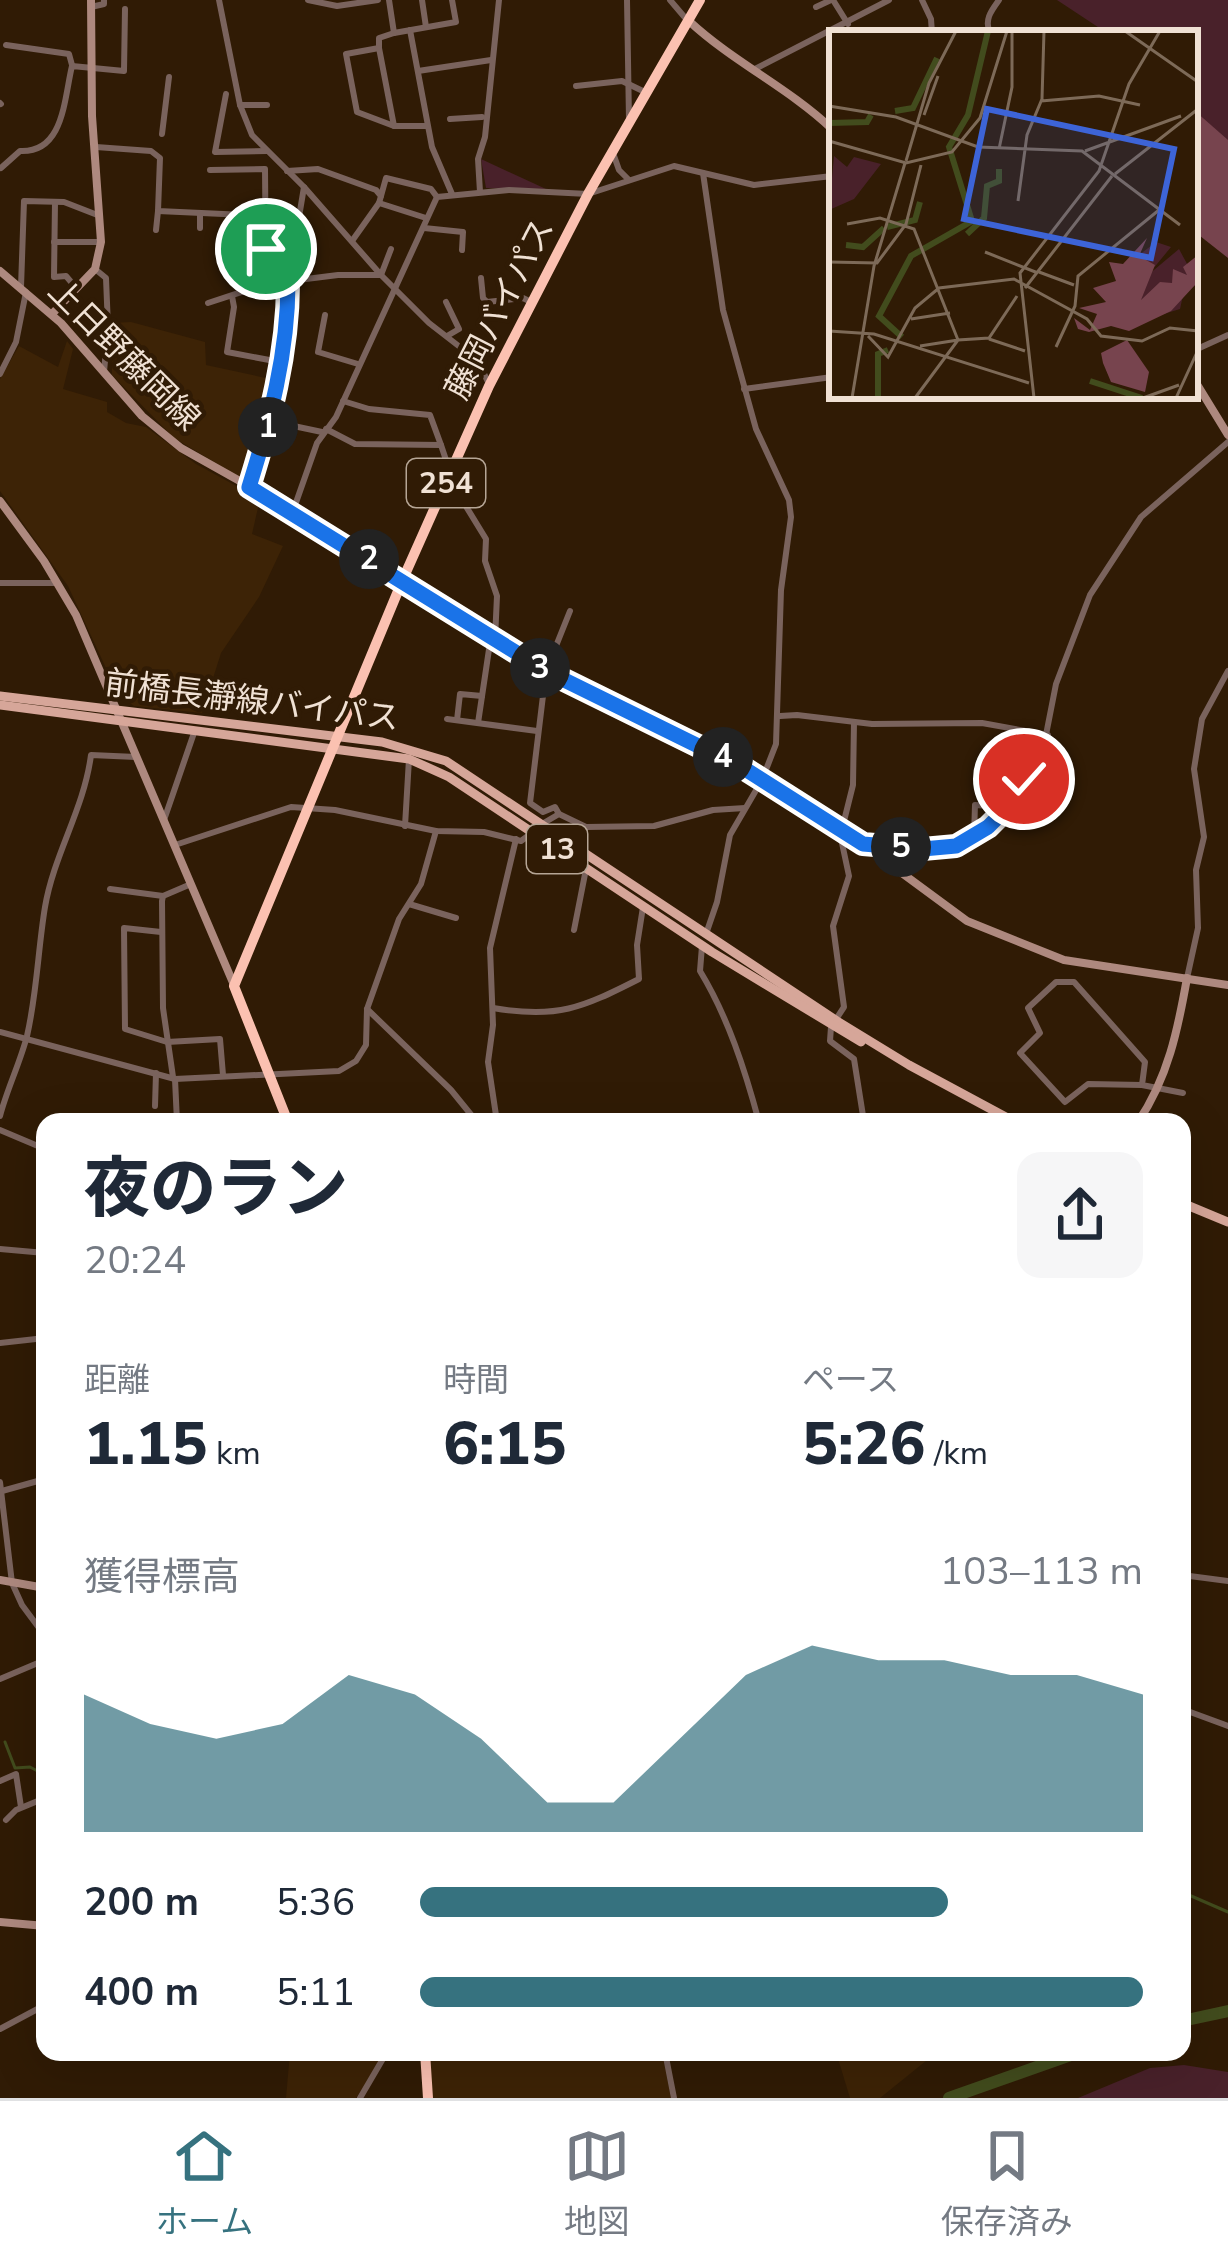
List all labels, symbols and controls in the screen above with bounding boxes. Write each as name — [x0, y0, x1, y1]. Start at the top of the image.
inset map — [829, 30, 1198, 399]
pin — [215, 198, 317, 300]
street label: 藤岡バイパス — [435, 211, 565, 407]
icon: arrive — [233, 216, 299, 282]
street label: 上日野藤岡線 — [38, 269, 210, 441]
pin: 1 — [238, 397, 298, 457]
text: 1 — [258, 404, 278, 449]
road number: 254 — [407, 459, 485, 507]
pin: 2 — [339, 529, 399, 589]
text: 2 — [359, 536, 379, 581]
pin: 3 — [510, 638, 570, 698]
text: 3 — [530, 645, 550, 690]
street label: 前橋長瀞線バイパス — [102, 661, 402, 741]
pin: 4 — [693, 727, 753, 787]
pin — [973, 728, 1075, 830]
text: 4 — [713, 734, 733, 779]
icon: check — [991, 746, 1057, 812]
pin: 5 — [871, 817, 931, 877]
text: 5 — [891, 824, 911, 869]
road number: 13 — [527, 825, 587, 873]
text: 夜のラン — [84, 1144, 348, 1234]
button: share — [1017, 1152, 1143, 1278]
text: 20:24 — [84, 1234, 187, 1287]
text: 距離 — [84, 1358, 150, 1403]
text: 時間 — [443, 1358, 509, 1403]
text: ペース — [802, 1358, 899, 1403]
text: 1.15 — [84, 1403, 208, 1485]
text: 6:15 — [443, 1403, 567, 1485]
text: 5:26 — [802, 1403, 926, 1485]
text: km — [208, 1431, 261, 1476]
text: /km — [926, 1431, 988, 1476]
text: 103–113 m — [940, 1545, 1143, 1598]
text: 獲得標高 — [84, 1551, 240, 1604]
text: 200 m — [84, 1876, 199, 1929]
text: 5:36 — [276, 1876, 355, 1929]
text: 400 m — [84, 1966, 199, 2019]
text: 5:11 — [276, 1966, 355, 2019]
tab: ホーム — [155, 2123, 253, 2245]
tab: 地図 — [564, 2123, 630, 2245]
tab: 保存済み — [941, 2123, 1073, 2245]

